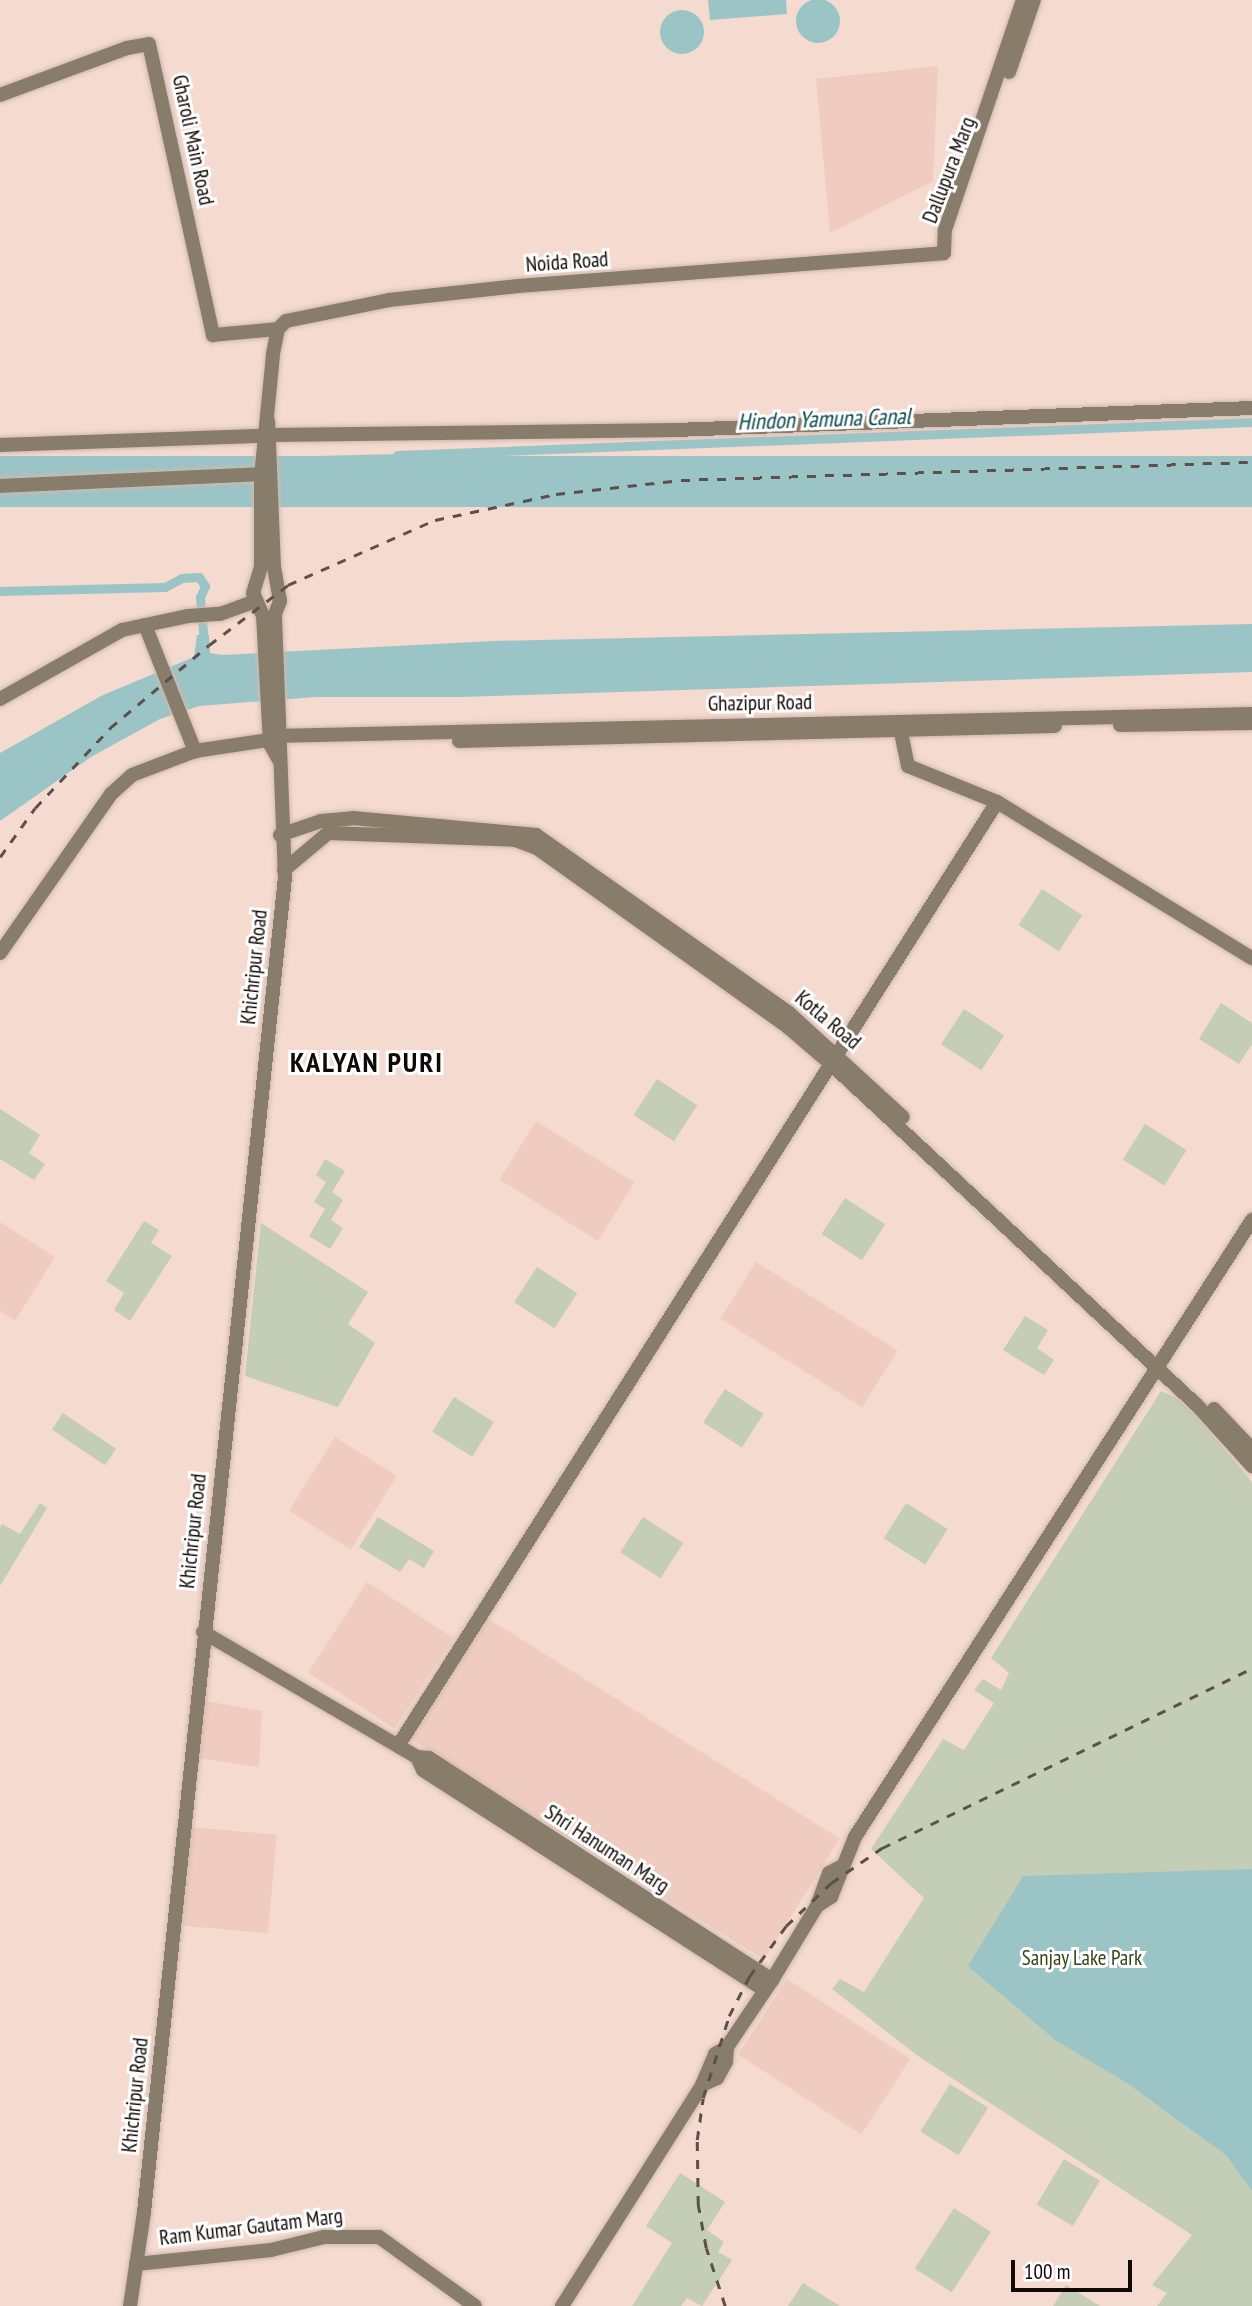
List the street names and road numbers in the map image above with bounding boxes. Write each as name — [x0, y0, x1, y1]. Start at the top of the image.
street label: Gharoli Main Road — [167, 73, 219, 207]
street label: Dallupura Marg — [917, 113, 981, 227]
street label: Noida Road — [525, 247, 609, 277]
street label: Ghazipur Road — [708, 689, 812, 717]
street label: Khichripur Road — [235, 908, 273, 1026]
street label: Kotla Road — [790, 985, 866, 1055]
street label: Khichripur Road — [174, 1472, 212, 1590]
street label: Shri Hanuman Marg — [540, 1799, 674, 1899]
street label: Khichripur Road — [116, 2036, 154, 2154]
street label: Ram Kumar Gautam Marg — [158, 2203, 344, 2251]

